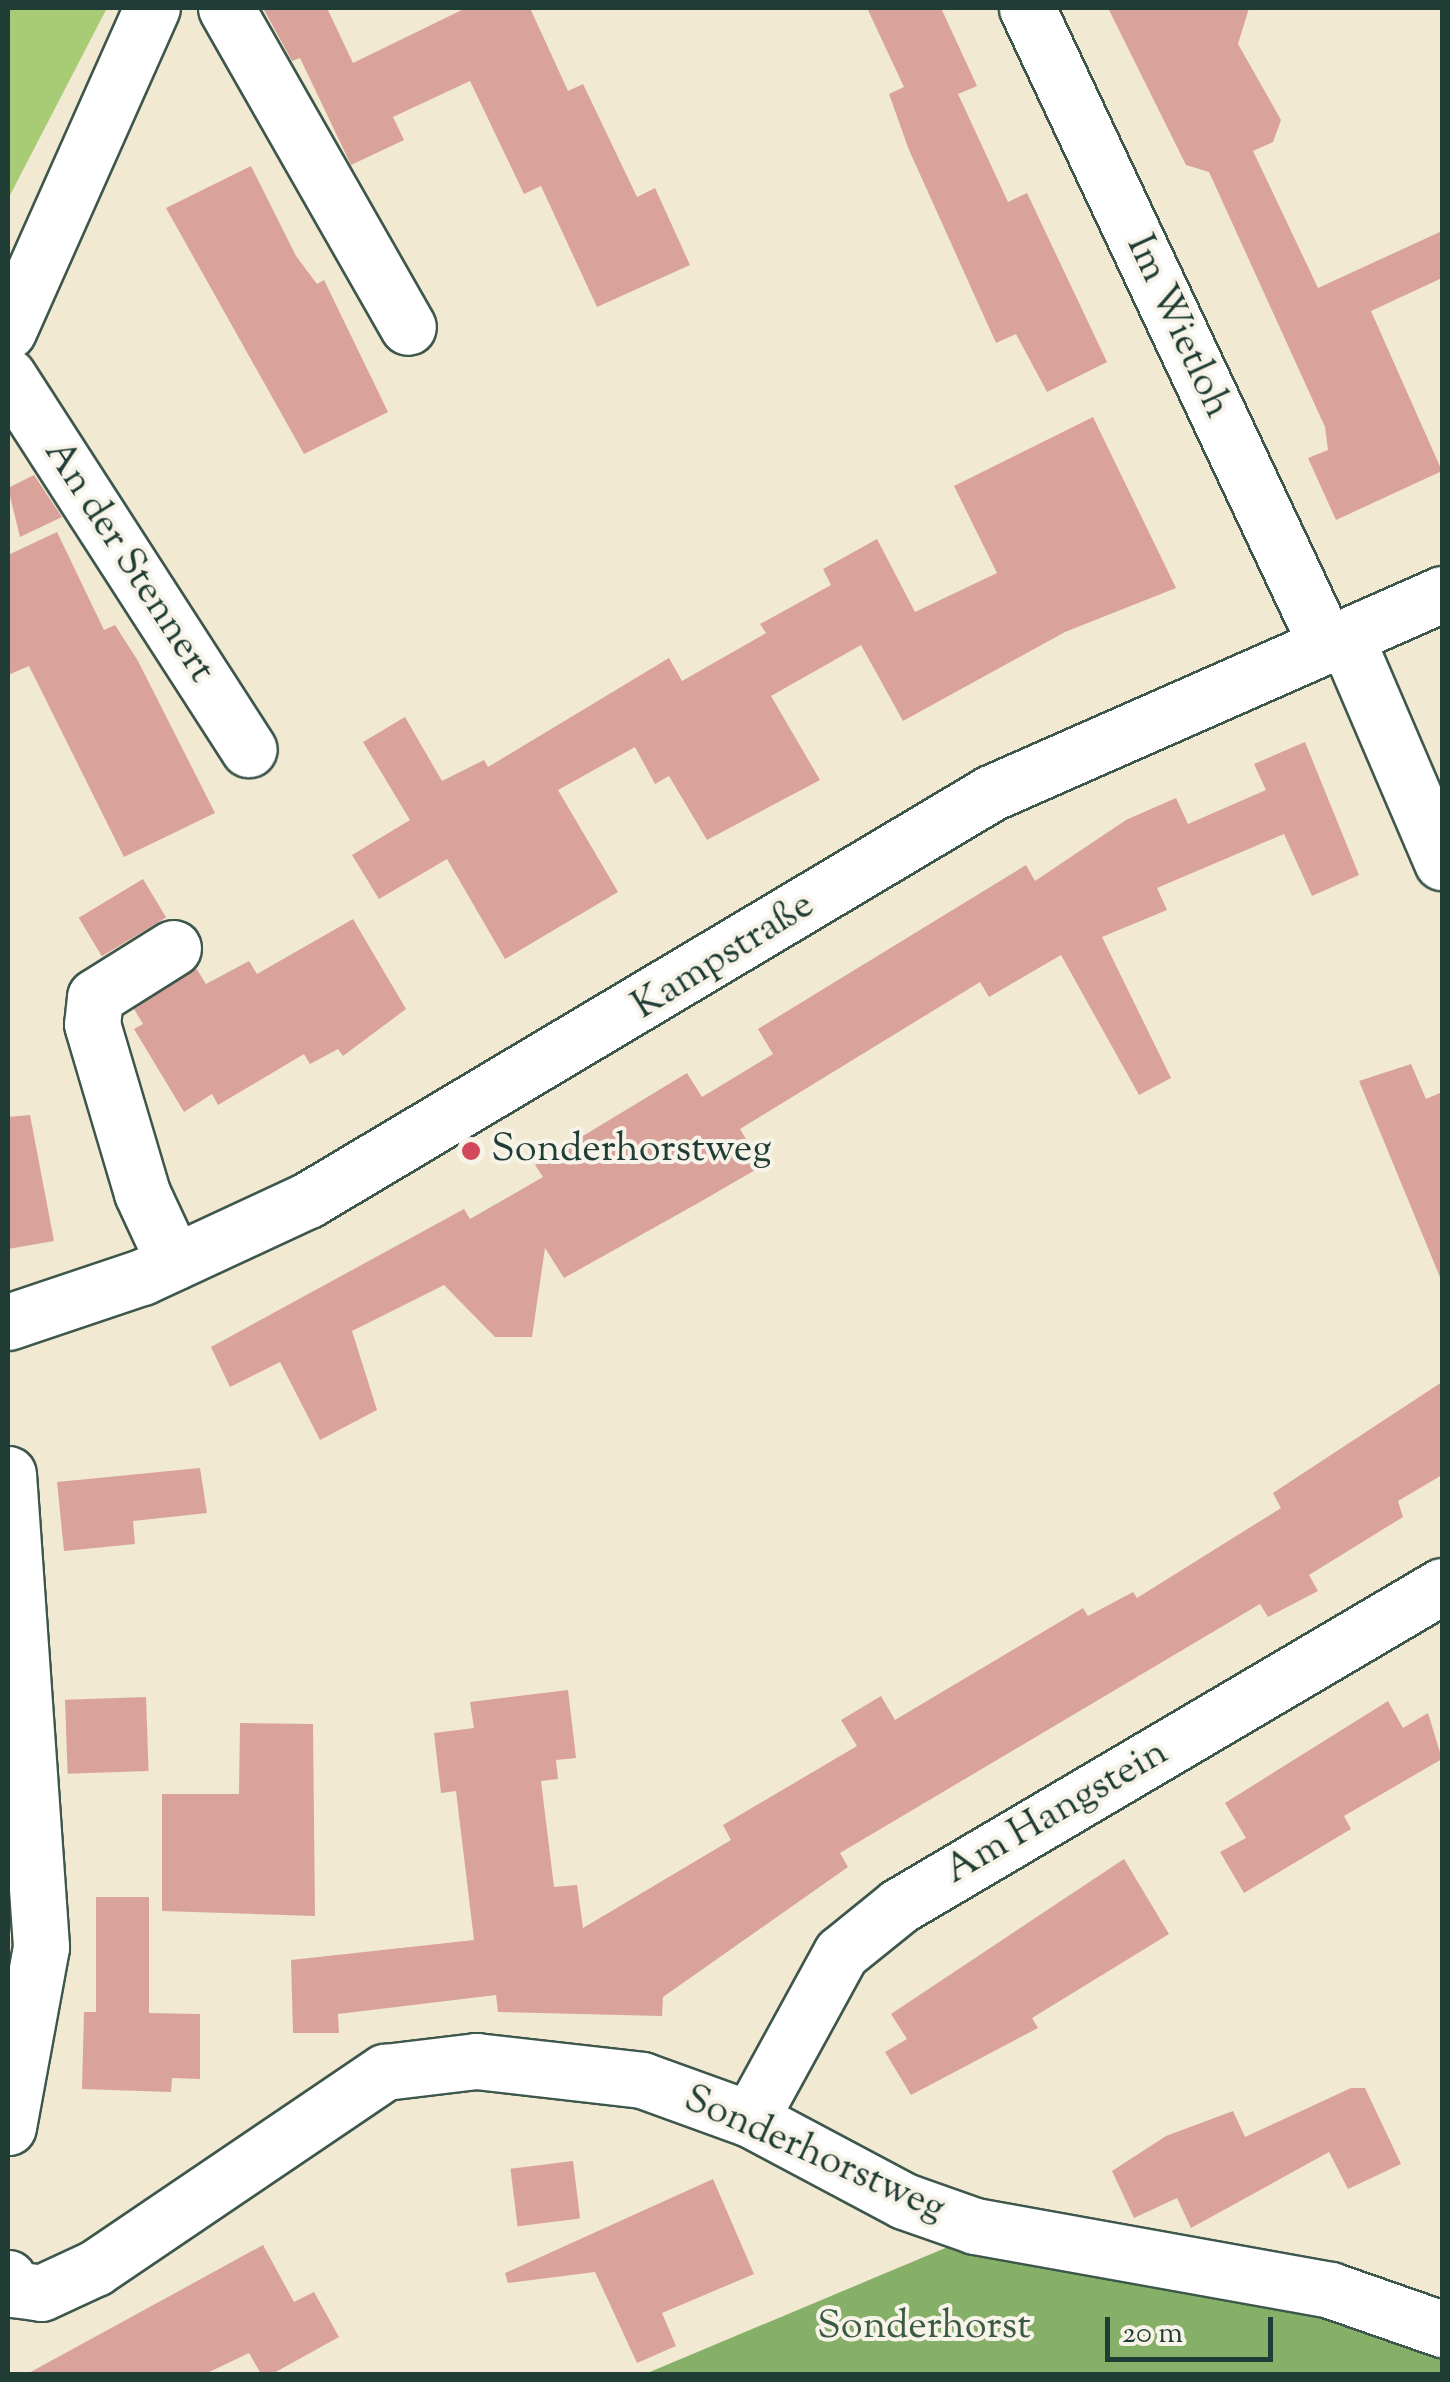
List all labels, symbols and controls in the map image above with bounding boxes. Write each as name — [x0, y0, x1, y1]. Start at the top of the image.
street label: Im Wietloh — [1114, 228, 1240, 426]
street label: An der Stennert — [32, 432, 224, 692]
street label: Kampstraße — [624, 882, 824, 1032]
place label: Sonderhorstweg — [491, 1127, 772, 1175]
marker: Sonderhorstweg — [460, 1140, 482, 1162]
street label: Am Hangstein — [937, 1730, 1177, 1896]
street label: Sonderhorstweg — [676, 2076, 952, 2234]
scale bar — [1110, 2297, 1278, 2359]
park label: Sonderhorst — [817, 2304, 1031, 2352]
text: 20 m — [1122, 2313, 1183, 2356]

